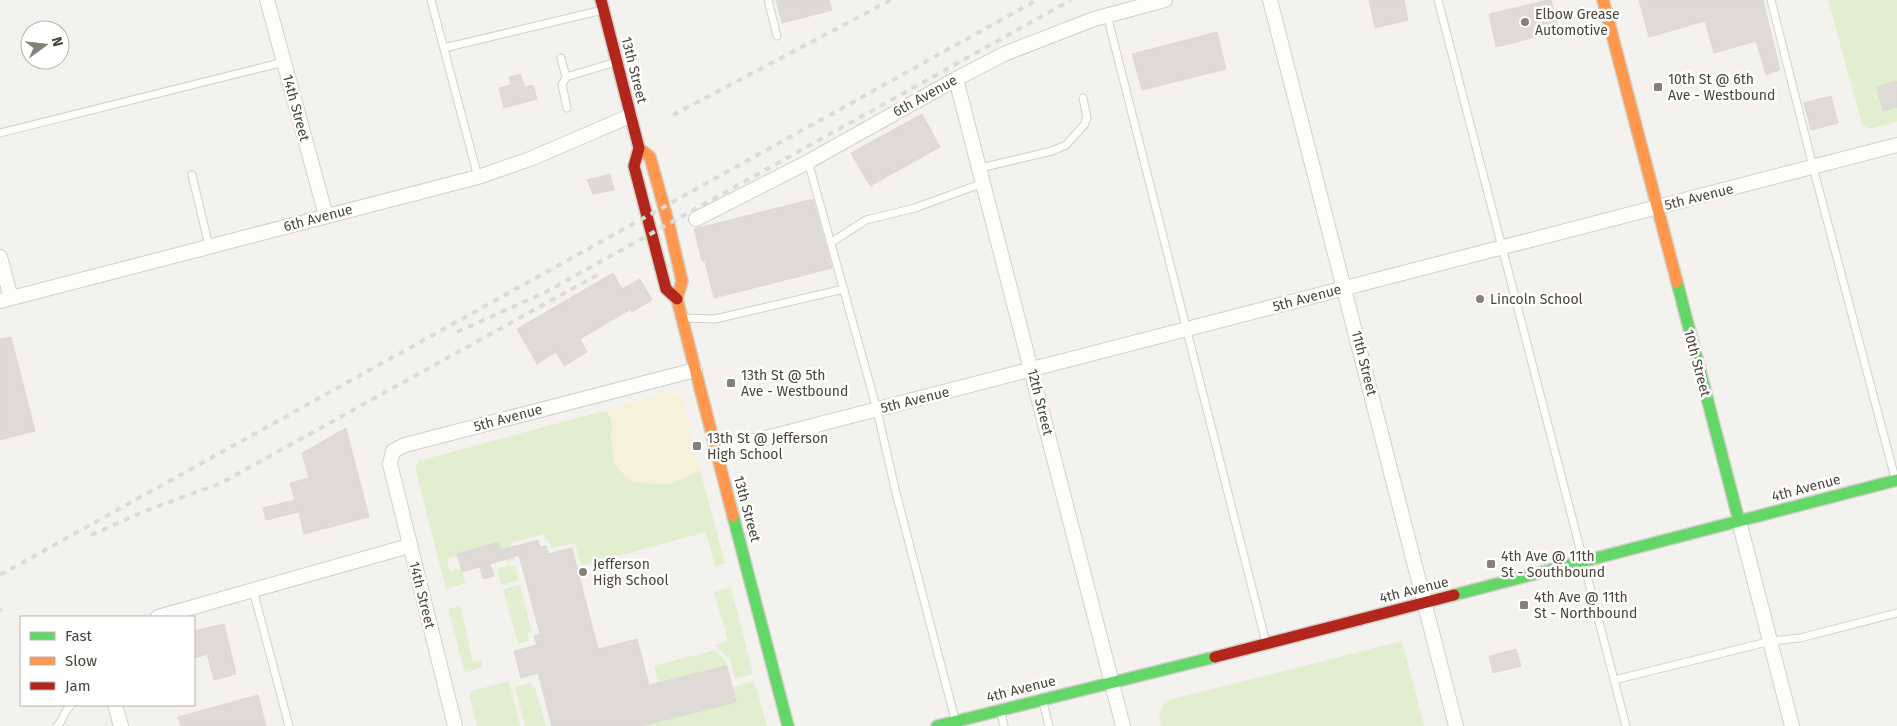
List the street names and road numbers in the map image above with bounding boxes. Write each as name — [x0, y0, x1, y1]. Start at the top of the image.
street label: 13th Street — [618, 35, 651, 106]
street label: 6th Avenue — [890, 71, 960, 121]
street label: 14th Street — [279, 73, 313, 144]
street label: 5th Avenue — [1663, 180, 1735, 214]
street label: 6th Avenue — [282, 201, 354, 235]
street label: 5th Avenue — [1271, 281, 1343, 315]
street label: 11th Street — [1348, 328, 1381, 398]
street label: 10th Street — [1680, 328, 1714, 399]
street label: 12th Street — [1024, 367, 1057, 438]
street label: 5th Avenue — [879, 383, 951, 417]
street label: 5th Avenue — [472, 401, 544, 435]
street label: 4th Avenue — [1770, 471, 1842, 505]
street label: 13th Street — [730, 474, 764, 545]
street label: 14th Street — [405, 560, 439, 631]
street label: 4th Avenue — [1378, 573, 1450, 607]
street label: 4th Avenue — [985, 672, 1057, 706]

